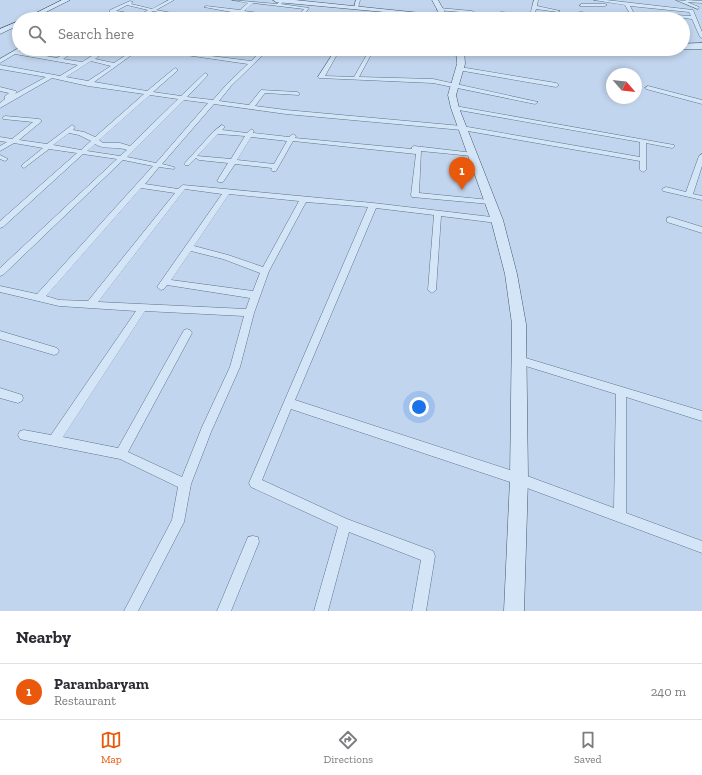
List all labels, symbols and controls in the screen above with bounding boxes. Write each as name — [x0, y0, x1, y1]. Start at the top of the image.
search box — [12, 12, 690, 56]
icon: search — [26, 23, 48, 45]
text: Search here — [58, 25, 134, 43]
north arrow — [606, 68, 642, 104]
pin: 1 — [449, 157, 475, 190]
your location — [409, 397, 429, 417]
text: Nearby — [16, 627, 71, 647]
text: Parambaryam — [54, 675, 149, 693]
text: 1 — [26, 684, 32, 699]
text: 240 m — [651, 684, 686, 699]
text: Restaurant — [54, 693, 116, 708]
tab: Map — [100, 729, 122, 766]
tab: Directions — [323, 729, 373, 766]
tab: Saved — [574, 729, 602, 766]

